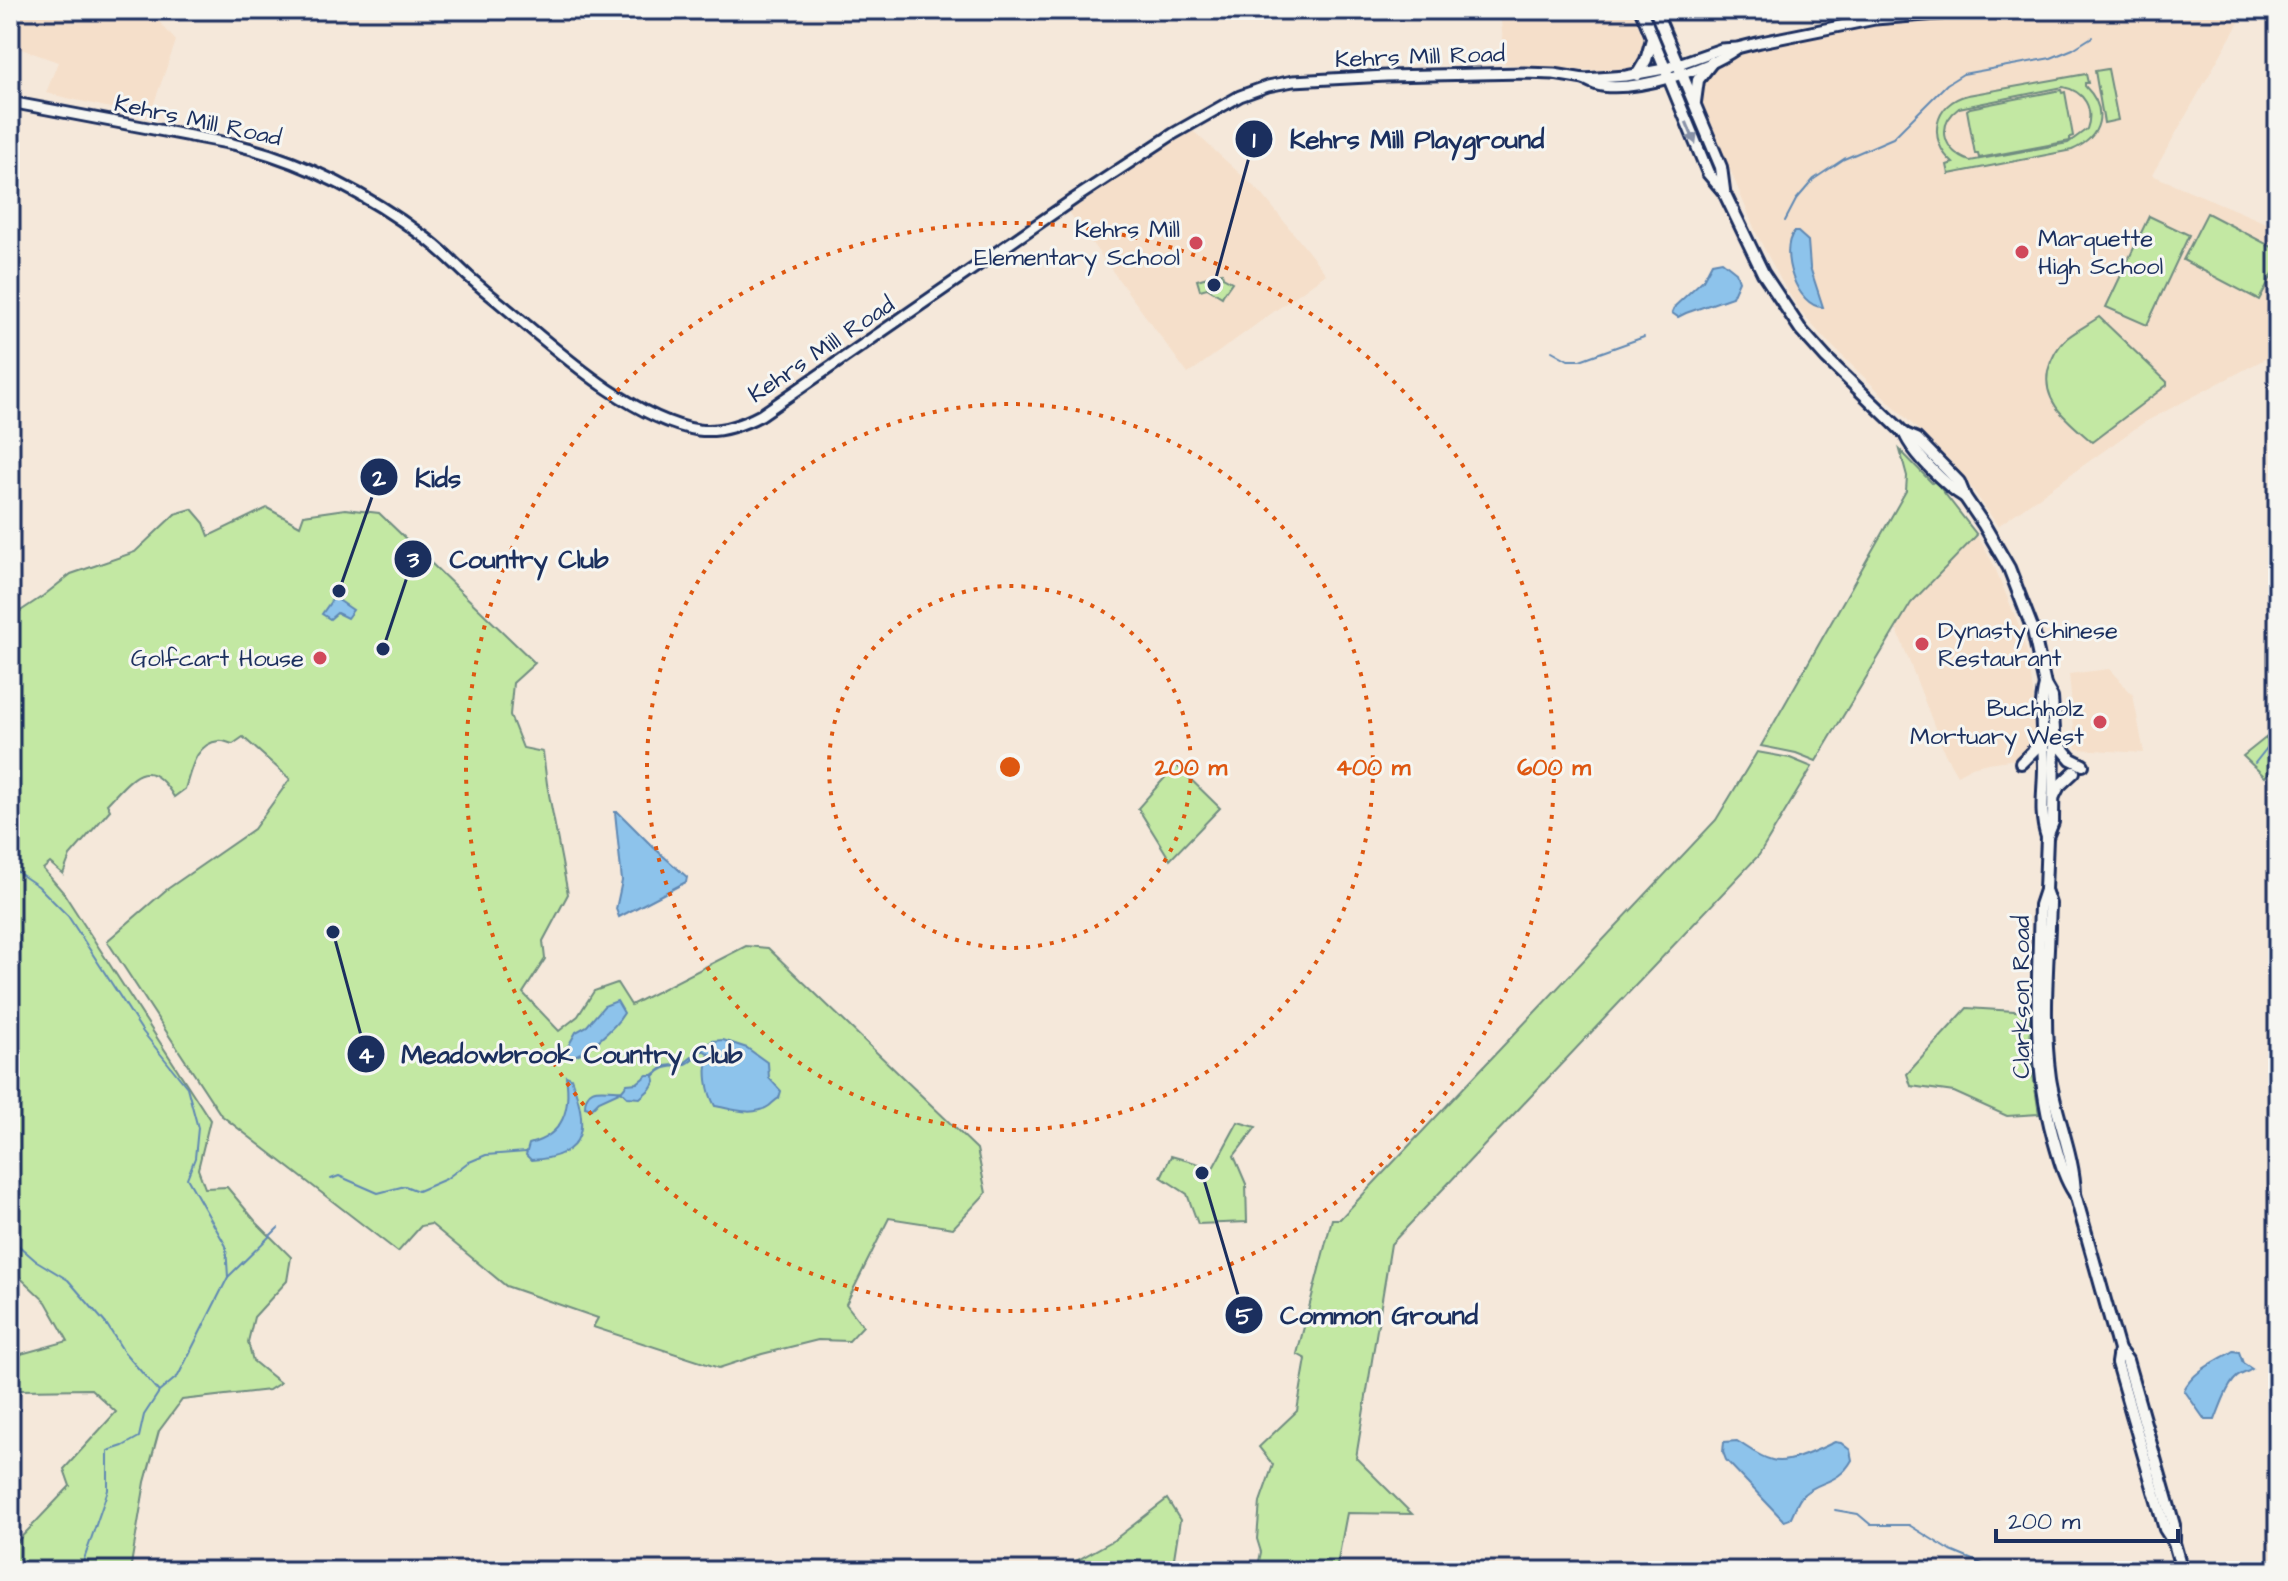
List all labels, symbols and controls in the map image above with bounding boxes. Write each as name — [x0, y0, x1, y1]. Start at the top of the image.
street label: Kehrs Mill Road — [1334, 37, 1506, 77]
street label: Kehrs Mill Road — [111, 87, 284, 155]
callout: Kehrs Mill Playground — [1234, 114, 1561, 164]
one-way arrow — [1685, 121, 1698, 144]
text: Kehrs Mill Playground — [1290, 122, 1545, 161]
text: 1 — [1252, 124, 1256, 158]
place label: Kehrs Mill Elementary School — [974, 213, 1180, 276]
place label: Marquette High School — [2038, 222, 2163, 285]
marker: Kehrs Mill Elementary School — [1187, 234, 1205, 252]
marker: Marquette High School — [2013, 243, 2031, 261]
street label: Kehrs Mill Road — [742, 288, 902, 411]
callout: Kids — [359, 452, 477, 502]
text: Kids — [415, 461, 461, 497]
text: 2 — [371, 462, 386, 496]
callout: Country Club — [393, 534, 624, 584]
text: Country Club — [449, 542, 609, 581]
text: 3 — [406, 543, 420, 577]
place label: Dynasty Chinese Restaurant — [1938, 614, 2118, 676]
marker: Dynasty Chinese Restaurant — [1913, 635, 1931, 653]
place label: Golfcart House — [131, 642, 304, 676]
marker: Golfcart House — [311, 649, 329, 667]
place label: Buchholz Mortuary West — [1910, 692, 2084, 755]
marker: Buchholz Mortuary West — [2091, 713, 2109, 731]
text: 200 m — [1154, 751, 1227, 785]
text: 400 m — [1336, 751, 1411, 785]
text: 600 m — [1517, 751, 1591, 785]
centre of rings — [996, 753, 1024, 781]
street label: Clarkson Road — [2005, 915, 2039, 1079]
callout: Meadowbrook Country Club — [346, 1029, 759, 1079]
text: Meadowbrook Country Club — [401, 1037, 743, 1076]
text: 4 — [358, 1039, 375, 1073]
callout: Common Ground — [1224, 1290, 1494, 1340]
text: Common Ground — [1280, 1298, 1479, 1334]
text: 5 — [1236, 1300, 1254, 1334]
scale bar — [1996, 1493, 2178, 1543]
text: 200 m — [2008, 1505, 2081, 1539]

